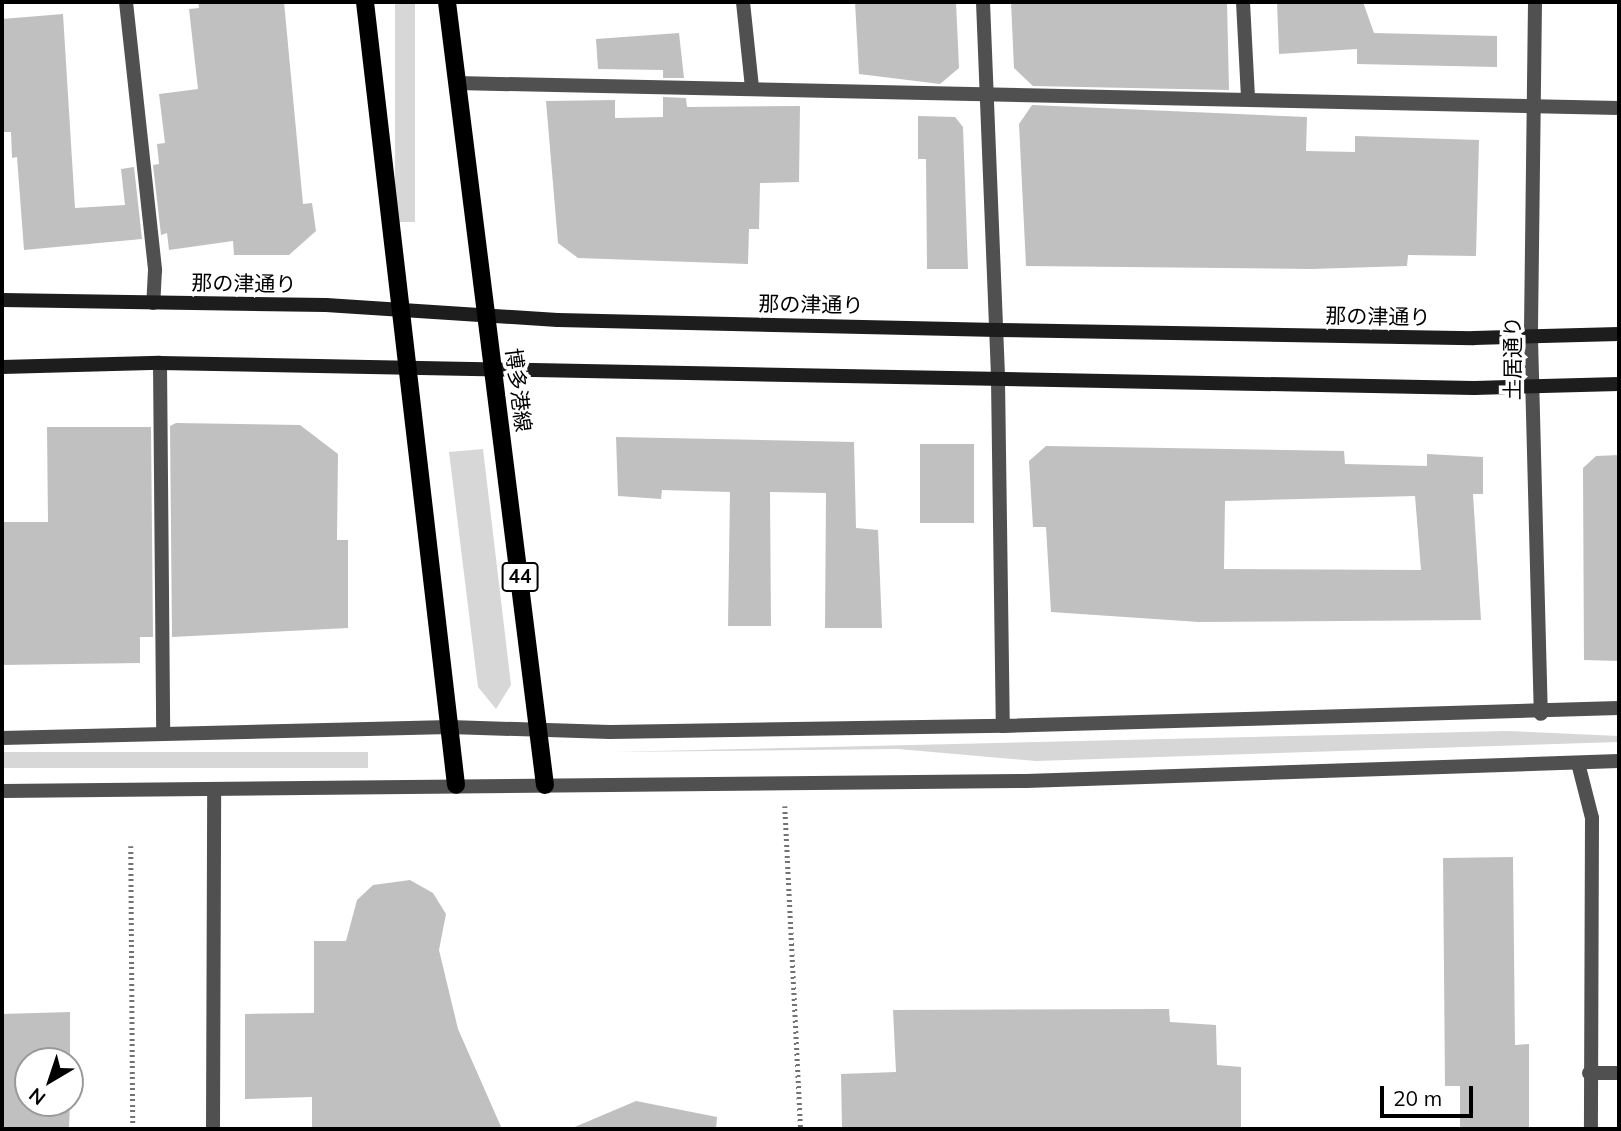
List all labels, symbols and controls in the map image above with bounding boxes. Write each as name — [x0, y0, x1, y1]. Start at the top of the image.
street label: 那の津通り — [191, 269, 297, 297]
street label: 那の津通り — [758, 290, 864, 318]
street label: 那の津通り — [1325, 302, 1431, 330]
street label: 土居通り — [1499, 316, 1525, 400]
street label: 博多港線 — [501, 347, 537, 433]
road number: 44 — [501, 562, 539, 592]
north arrow — [14, 1047, 84, 1117]
scale bar — [1383, 1072, 1476, 1116]
text: N — [24, 1083, 50, 1111]
text: 20 m — [1393, 1085, 1442, 1111]

